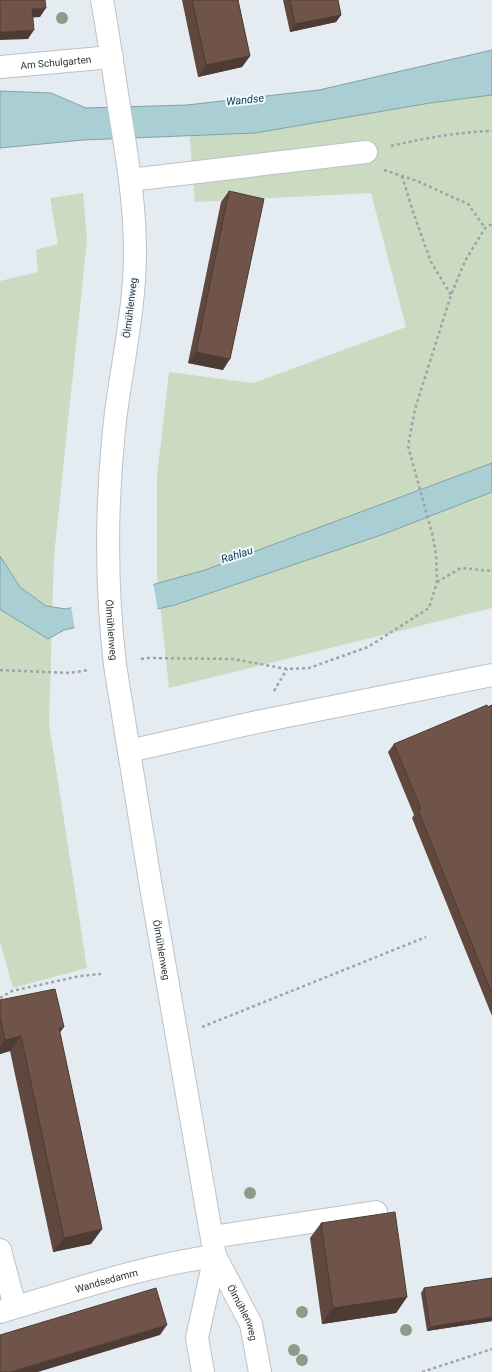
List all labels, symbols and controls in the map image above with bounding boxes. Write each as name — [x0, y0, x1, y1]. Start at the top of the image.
street label: Am Schulgarten — [20, 53, 92, 71]
water label: Wandse — [225, 92, 265, 108]
street label: Ölmühlenweg — [120, 277, 139, 339]
water label: Rahlau — [220, 544, 255, 566]
street label: Ölmühlenweg — [104, 599, 120, 661]
street label: Ölmühlenweg — [151, 919, 173, 981]
street label: Wandsedamm — [74, 1266, 139, 1294]
street label: Ölmühlenweg — [226, 1282, 260, 1342]

